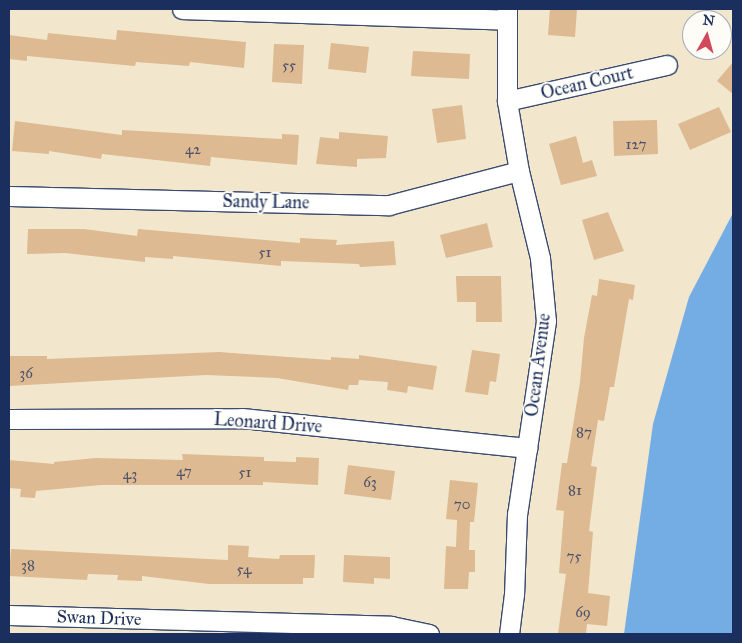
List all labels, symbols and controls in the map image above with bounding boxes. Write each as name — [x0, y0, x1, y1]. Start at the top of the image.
north arrow — [682, 10, 732, 60]
text: N — [702, 11, 716, 30]
house number: 55 — [282, 57, 296, 75]
street label: Ocean Court — [539, 62, 635, 104]
house number: 127 — [626, 136, 646, 154]
house number: 42 — [185, 141, 201, 159]
street label: Sandy Lane — [222, 190, 310, 214]
house number: 51 — [259, 244, 271, 262]
street label: Ocean Avenue — [521, 312, 555, 418]
house number: 36 — [19, 365, 33, 383]
street label: Leonard Drive — [213, 408, 323, 438]
house number: 87 — [576, 424, 592, 442]
house number: 47 — [176, 463, 192, 481]
house number: 51 — [239, 464, 251, 482]
house number: 43 — [123, 466, 137, 484]
house number: 63 — [363, 474, 377, 492]
house number: 81 — [568, 482, 582, 500]
house number: 70 — [454, 496, 470, 514]
house number: 75 — [567, 548, 581, 566]
house number: 38 — [21, 557, 35, 575]
house number: 54 — [237, 561, 251, 579]
house number: 69 — [575, 604, 591, 622]
street label: Swan Drive — [56, 606, 142, 630]

